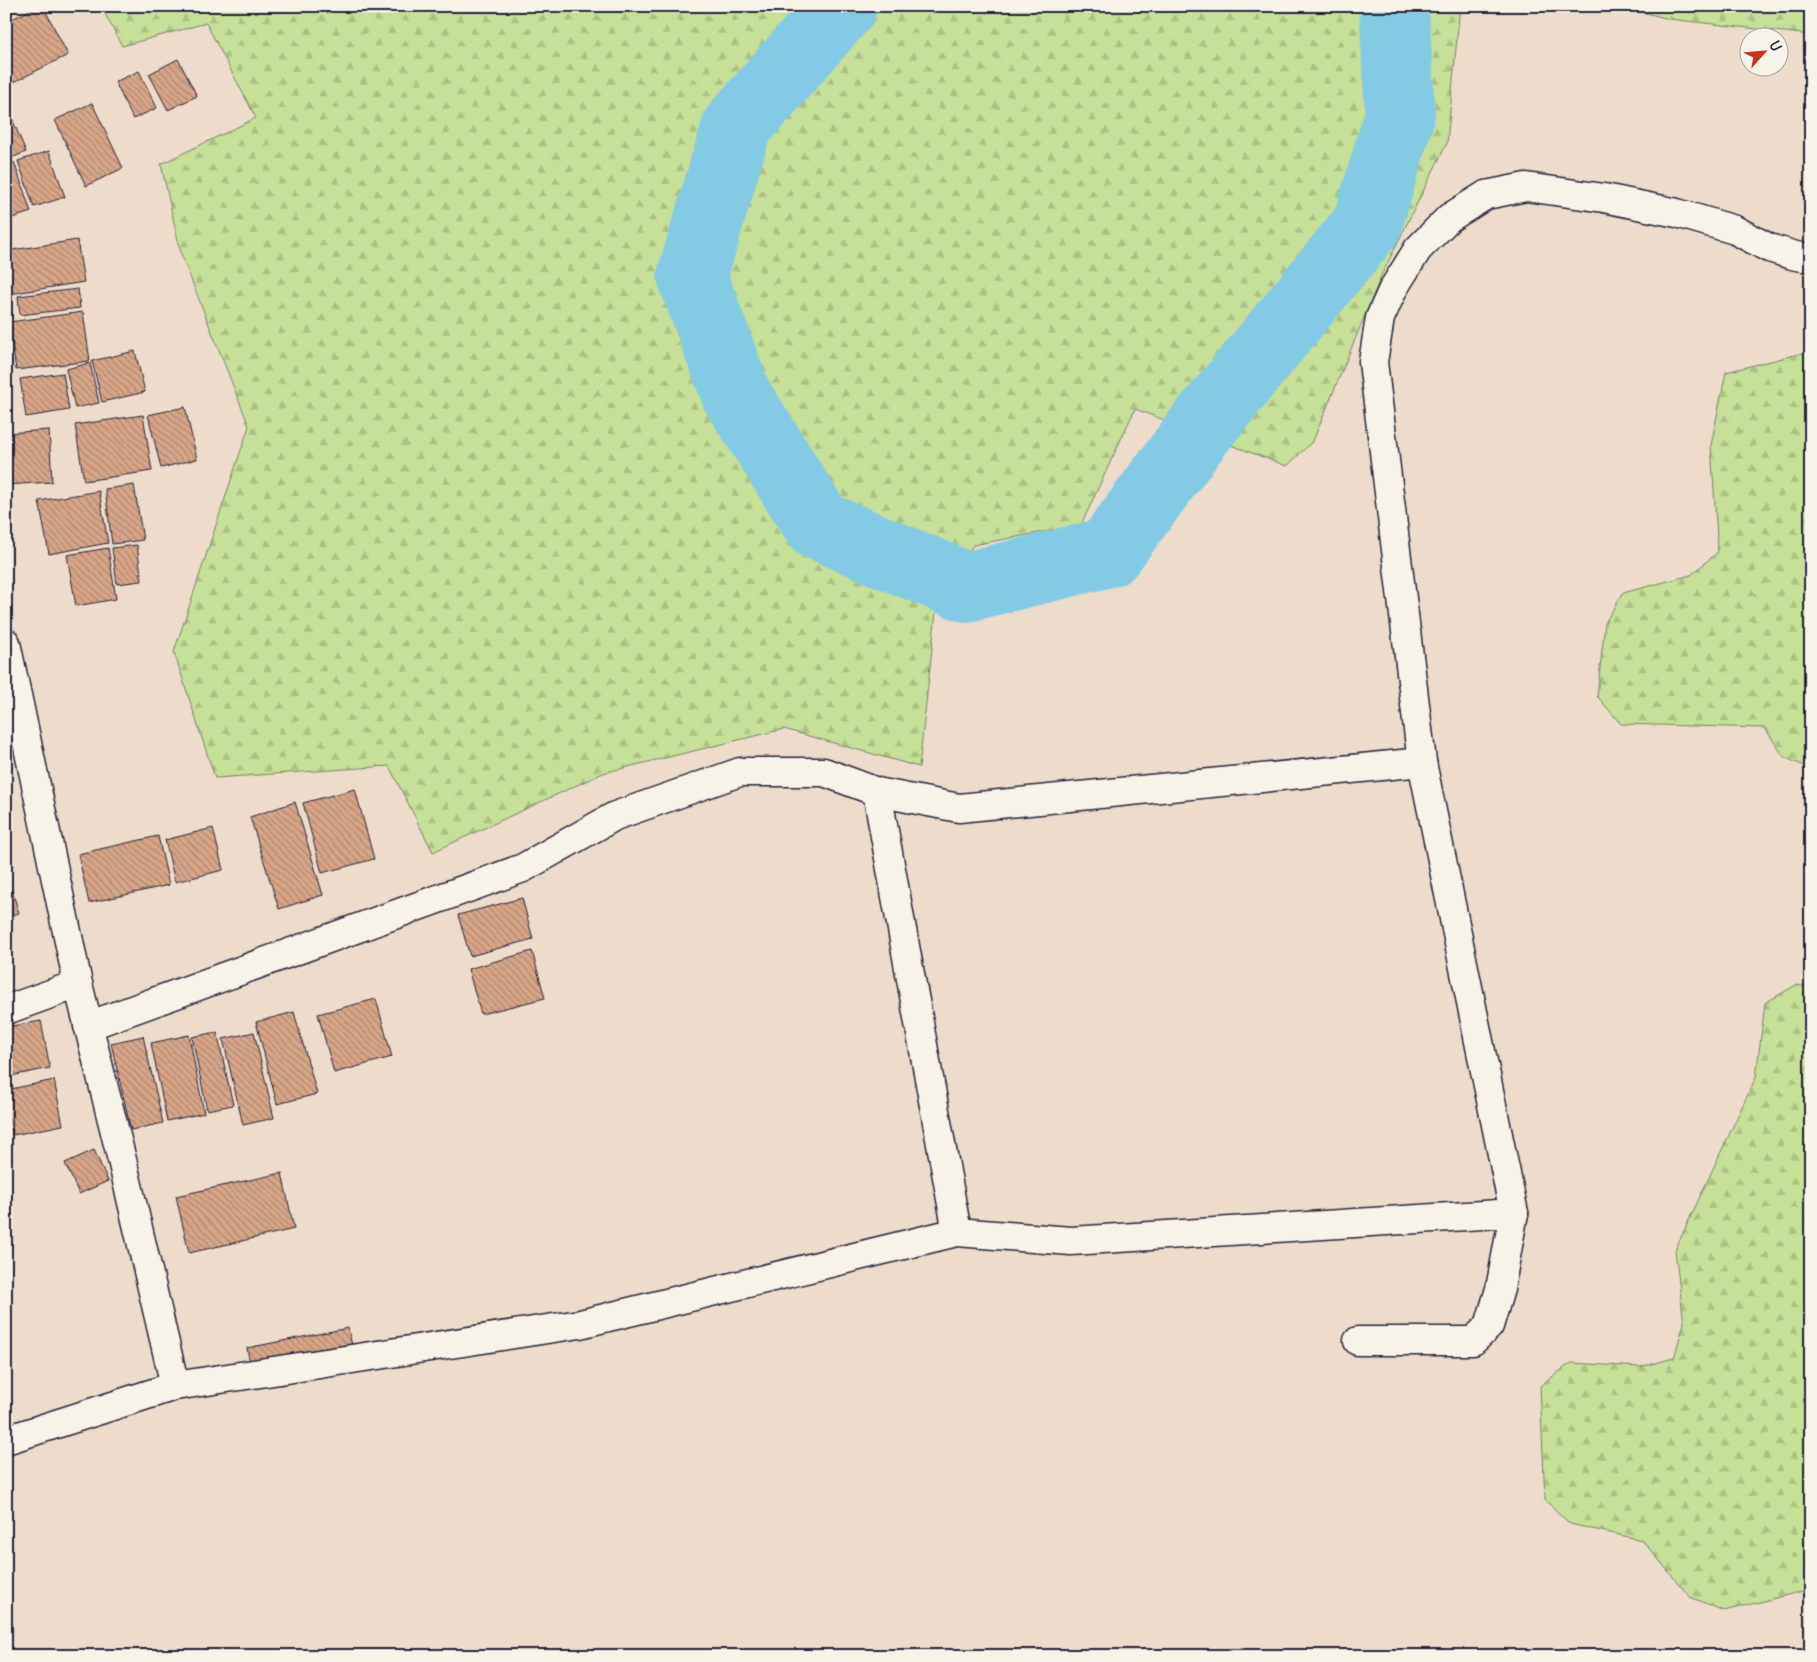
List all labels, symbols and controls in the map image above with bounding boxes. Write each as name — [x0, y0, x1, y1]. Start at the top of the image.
north arrow — [1740, 28, 1790, 78]
text: U — [1765, 38, 1786, 54]

